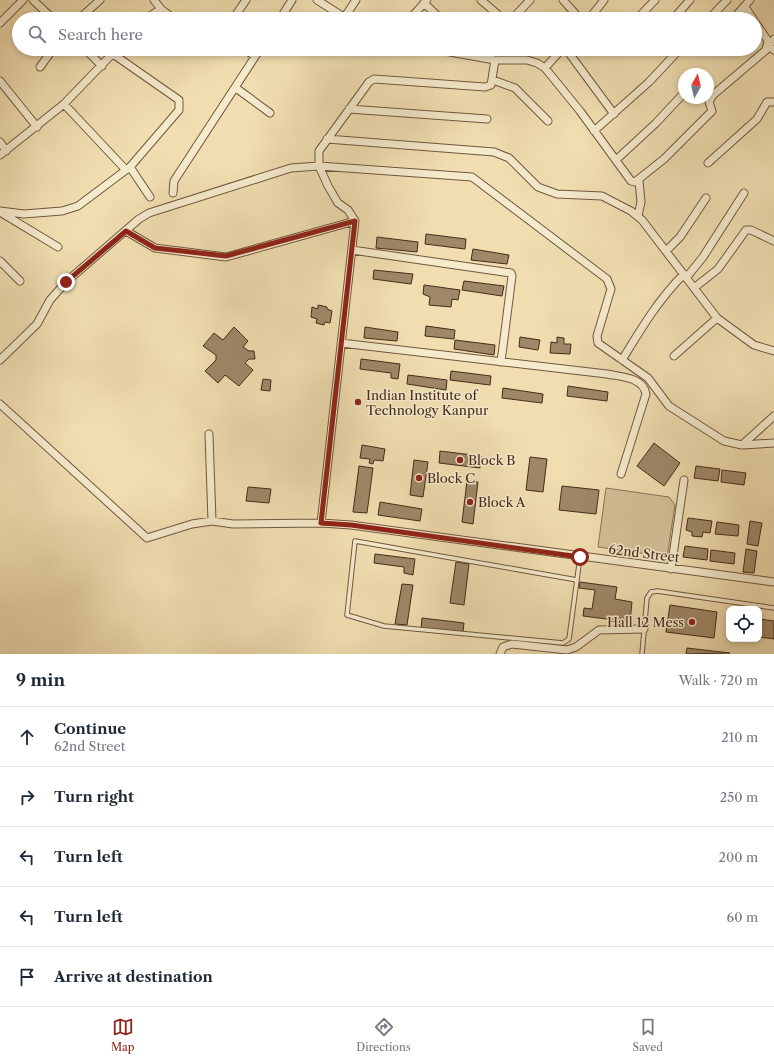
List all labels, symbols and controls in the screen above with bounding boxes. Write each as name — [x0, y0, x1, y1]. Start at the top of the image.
search box — [12, 12, 762, 56]
icon: search — [26, 23, 48, 45]
text: Search here — [58, 25, 143, 44]
north arrow — [678, 68, 714, 104]
route end — [57, 273, 75, 291]
place label: Indian Institute of Technology Kanpur — [366, 387, 489, 418]
marker: Indian Institute of Technology Kanpur — [353, 397, 363, 407]
place label: Block B — [468, 452, 515, 468]
marker: Block B — [455, 455, 465, 465]
place label: Block C — [427, 470, 475, 486]
marker: Block C — [414, 473, 424, 483]
place label: Block A — [478, 494, 526, 510]
marker: Block A — [465, 497, 475, 507]
street label: 62nd Street — [608, 541, 681, 565]
route start — [571, 548, 589, 566]
map controls — [726, 606, 762, 642]
button: locate — [726, 606, 762, 642]
place label: Hall 12 Mess — [607, 614, 684, 630]
marker: Hall 12 Mess — [687, 617, 697, 627]
text: 9 min — [16, 670, 65, 690]
text: Walk · 720 m — [679, 672, 758, 688]
text: Continue — [54, 719, 126, 738]
icon: ahead — [16, 726, 38, 748]
text: 210 m — [721, 729, 758, 745]
text: 62nd Street — [54, 738, 125, 754]
icon: right — [16, 786, 38, 808]
text: Turn right — [54, 787, 134, 806]
text: 250 m — [720, 789, 758, 805]
icon: left — [16, 846, 38, 868]
text: Turn left — [54, 847, 123, 866]
text: 200 m — [718, 849, 758, 865]
icon: left — [16, 906, 38, 928]
text: Turn left — [54, 907, 123, 926]
text: 60 m — [727, 909, 758, 925]
icon: arrive — [16, 966, 38, 988]
text: Arrive at destination — [54, 967, 213, 986]
tab: Map — [111, 1016, 135, 1054]
tab: Directions — [356, 1016, 411, 1054]
tab: Saved — [633, 1016, 663, 1054]

